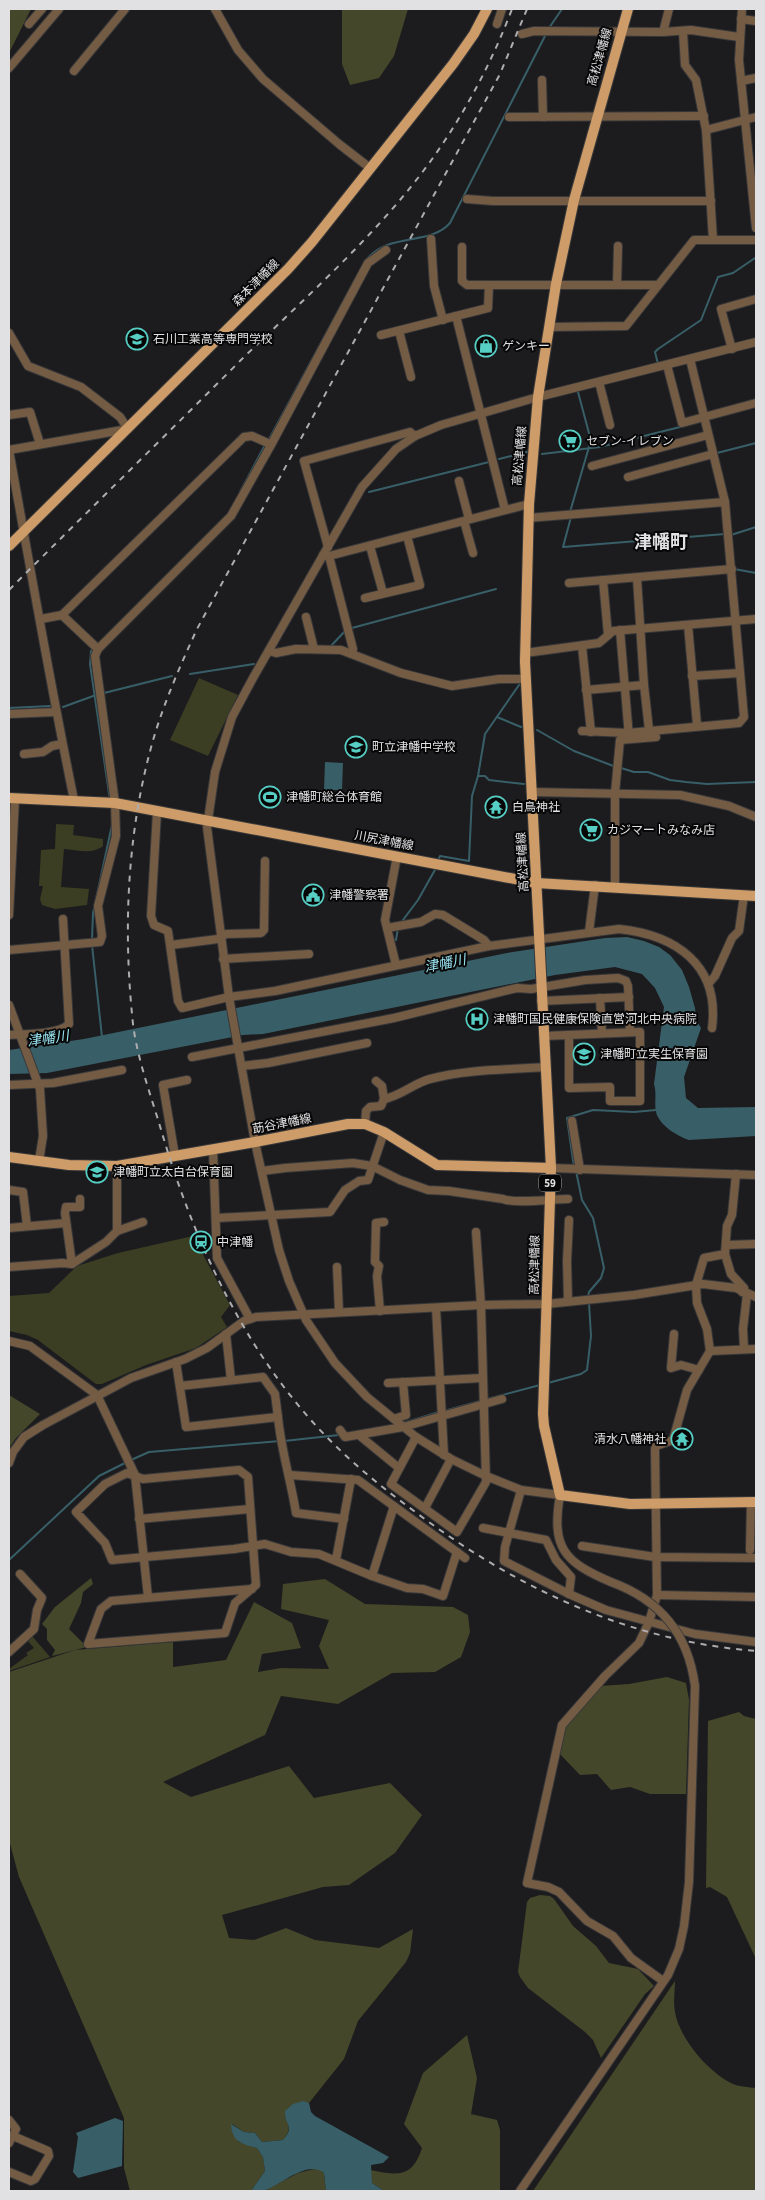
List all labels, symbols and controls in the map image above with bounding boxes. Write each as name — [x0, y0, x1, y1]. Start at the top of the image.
street label: 高松津幡線 — [584, 26, 616, 88]
street label: 森本津幡線 — [229, 256, 283, 310]
school or university icon: 石川工業高等専門学校 — [125, 327, 149, 351]
place label: 石川工業高等専門学校 — [153, 331, 273, 348]
shop icon: ゲンキー — [474, 334, 498, 358]
place label: ゲンキー — [502, 338, 550, 355]
street label: 高松津幡線 — [509, 425, 531, 487]
supermarket icon: セブン-イレブン — [558, 429, 582, 453]
place label: セブン-イレブン — [586, 433, 674, 450]
district label: 津幡町 — [634, 530, 688, 555]
school or university icon: 町立津幡中学校 — [344, 735, 368, 759]
place label: 町立津幡中学校 — [372, 739, 456, 756]
sports icon: 津幡町総合体育館 — [258, 785, 282, 809]
place label: 津幡町総合体育館 — [286, 789, 382, 806]
temple icon: 白鳥神社 — [484, 795, 508, 819]
place label: 白鳥神社 — [512, 799, 560, 816]
supermarket icon: カジマートみなみ店 — [579, 818, 603, 842]
place label: カジマートみなみ店 — [607, 822, 715, 839]
street label: 川尻津幡線 — [353, 827, 415, 855]
street label: 高松津幡線 — [513, 832, 533, 892]
public building icon: 津幡警察署 — [301, 883, 325, 907]
place label: 津幡警察署 — [329, 887, 389, 904]
water label: 津幡川 — [422, 950, 469, 978]
hospital icon: 津幡町国民健康保険直営河北中央病院 — [465, 1007, 489, 1031]
place label: 津幡町国民健康保険直営河北中央病院 — [493, 1011, 697, 1028]
water label: 津幡川 — [26, 1026, 72, 1052]
school or university icon: 津幡町立実生保育園 — [572, 1042, 596, 1066]
place label: 津幡町立実生保育園 — [600, 1046, 708, 1063]
street label: 莇谷津幡線 — [251, 1110, 313, 1138]
school or university icon: 津幡町立太白台保育園 — [85, 1160, 109, 1184]
place label: 津幡町立太白台保育園 — [113, 1164, 233, 1181]
road number: 59 — [539, 1174, 561, 1192]
station icon: 中津幡 — [189, 1230, 213, 1254]
place label: 中津幡 — [217, 1234, 253, 1251]
street label: 高松津幡線 — [526, 1235, 544, 1295]
temple icon: 清水八幡神社 — [670, 1427, 694, 1451]
place label: 清水八幡神社 — [594, 1431, 666, 1448]

